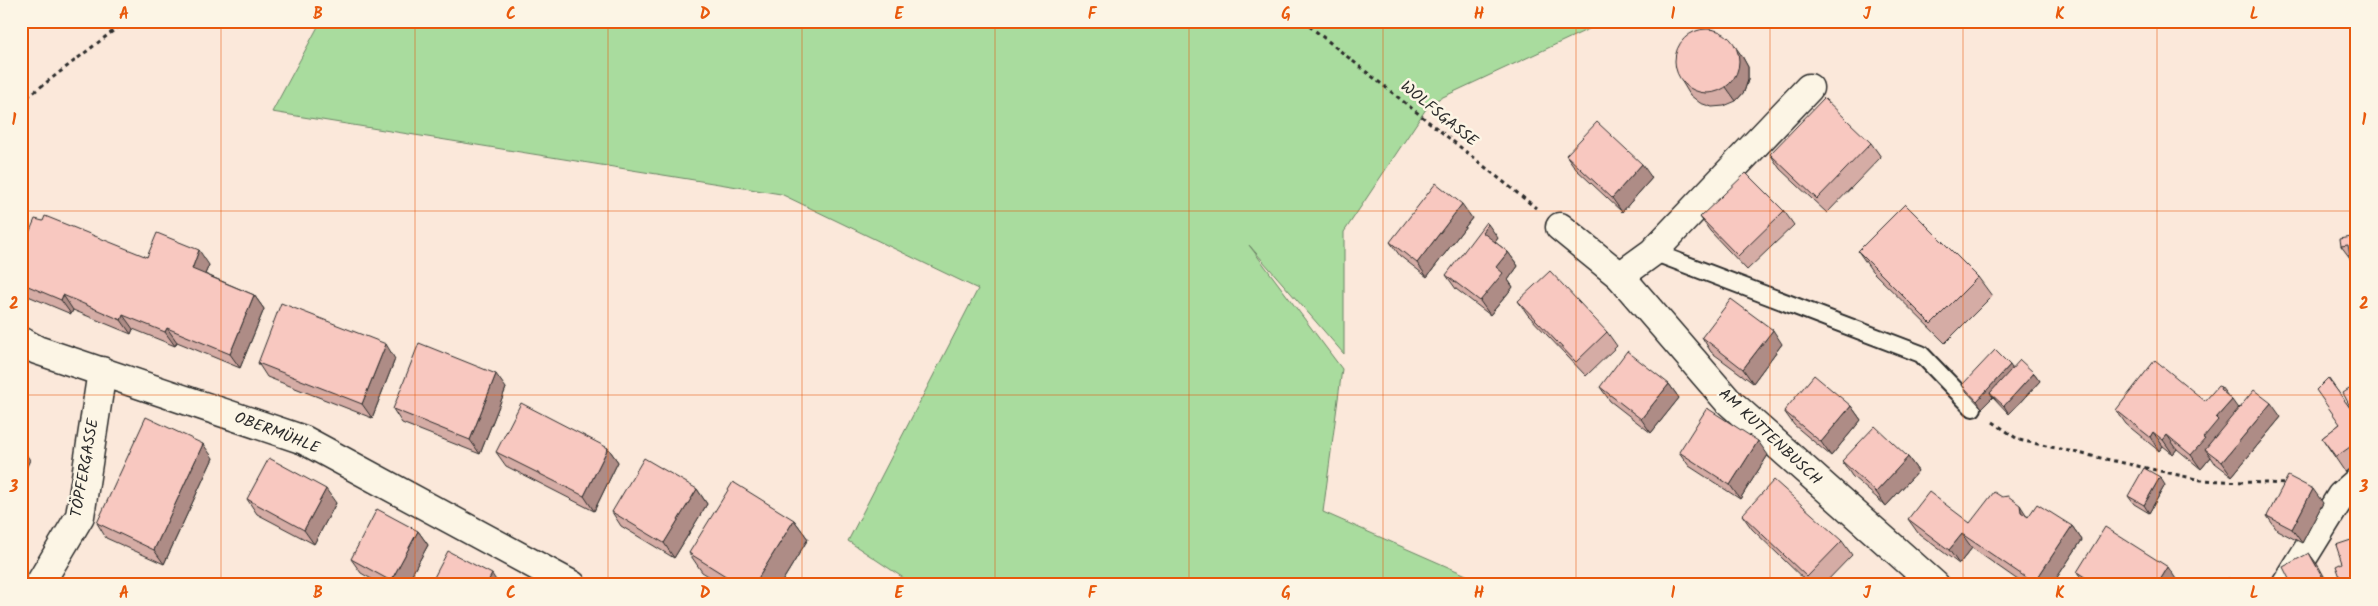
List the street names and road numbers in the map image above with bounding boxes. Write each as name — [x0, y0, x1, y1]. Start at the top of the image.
street label: WOLFSGASSE — [1395, 75, 1484, 154]
street label: AM KUTTENBUSCH — [1713, 382, 1827, 492]
street label: OBERMÜHLE — [231, 405, 324, 461]
street label: TÖPFERGASSE — [64, 416, 106, 519]

